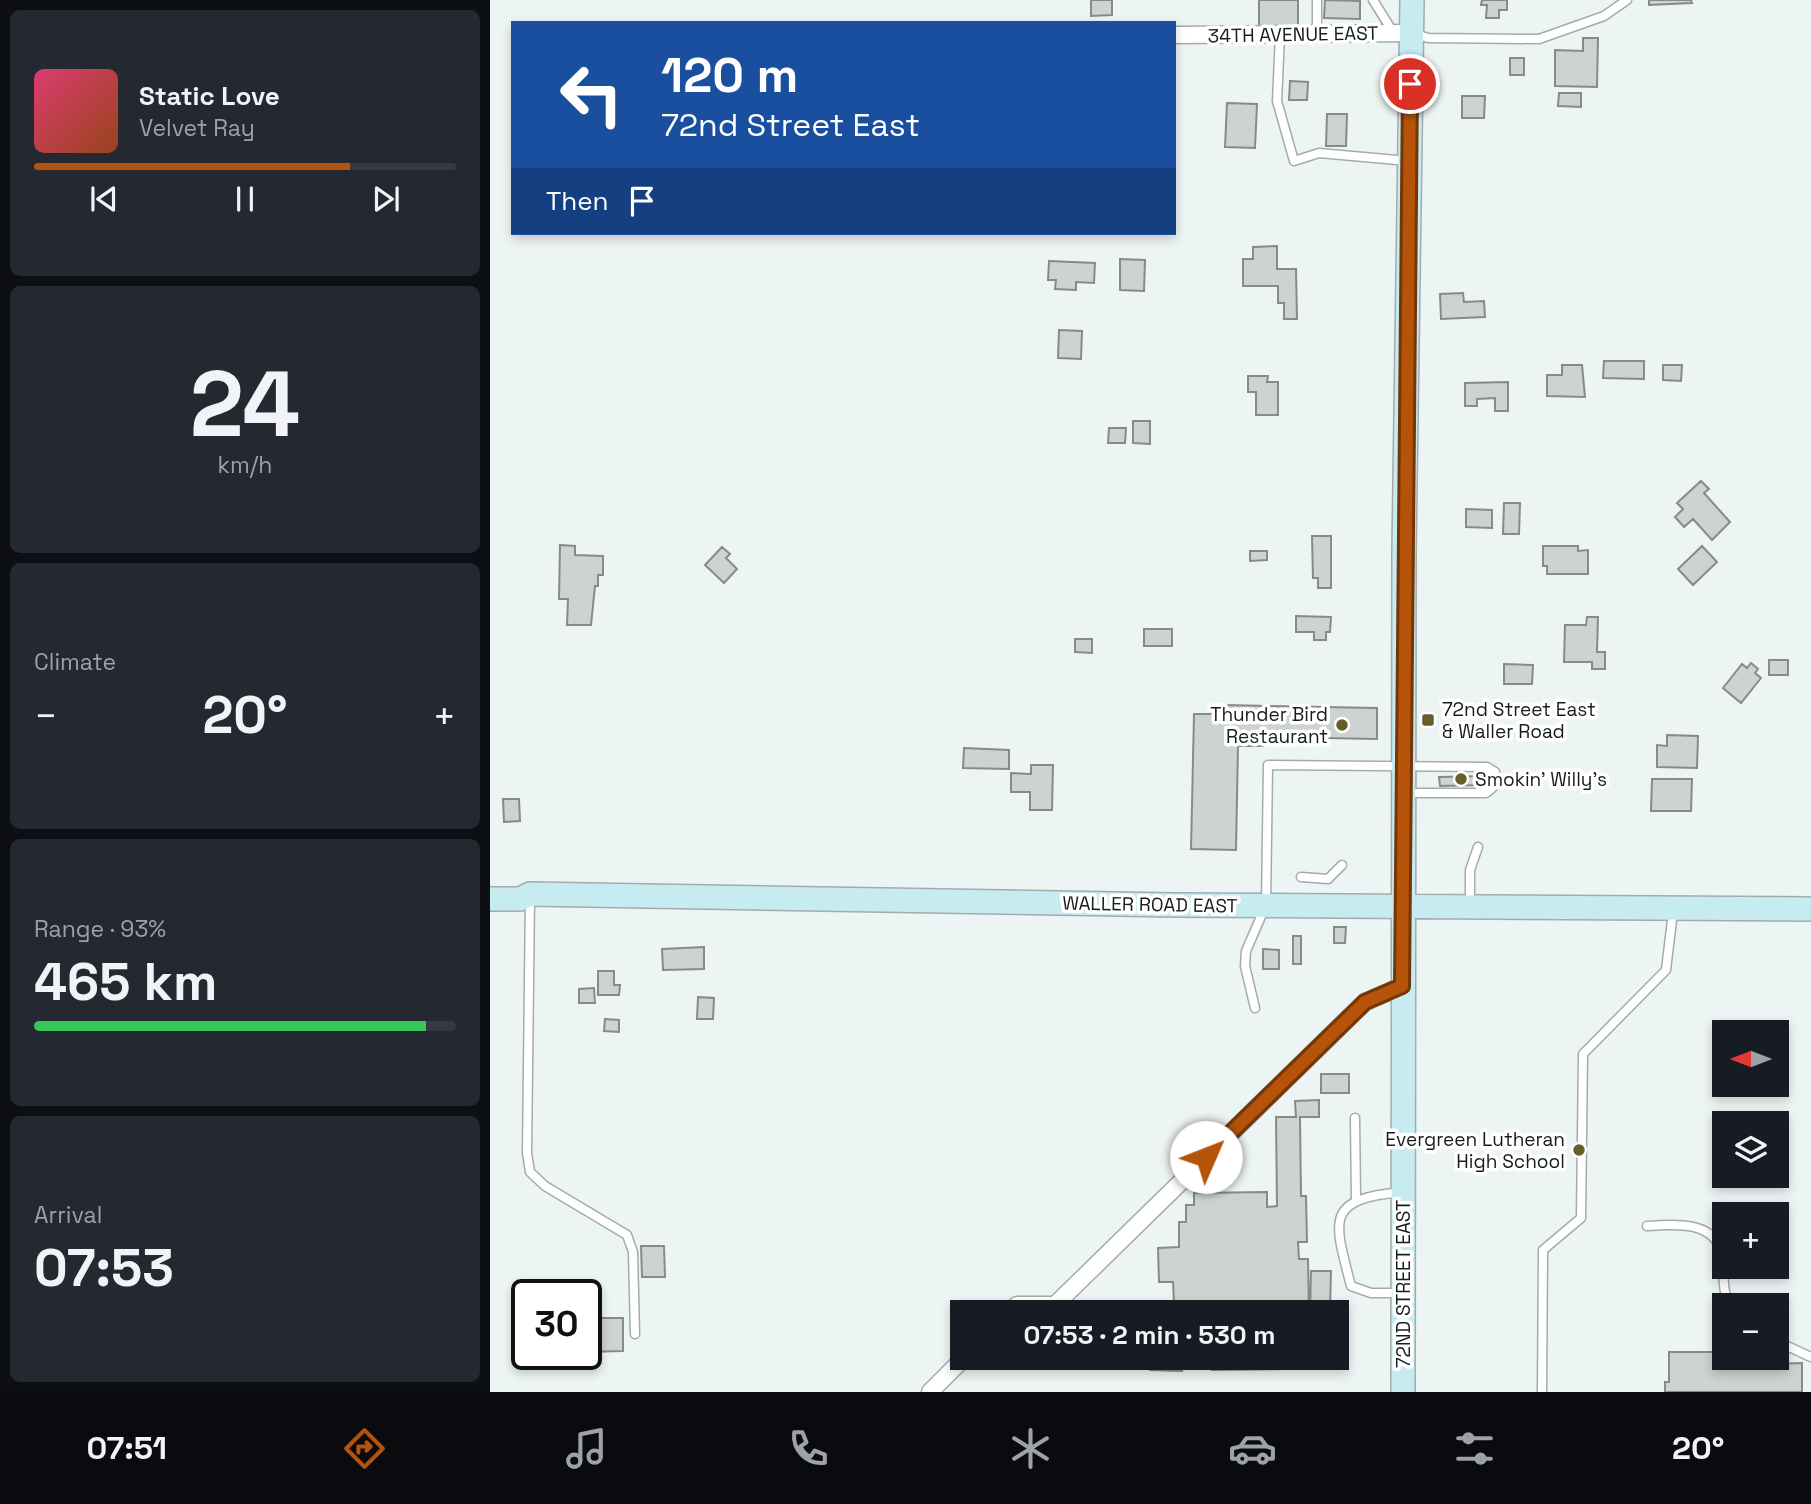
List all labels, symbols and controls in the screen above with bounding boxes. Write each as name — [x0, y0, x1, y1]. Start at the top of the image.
street label: 34TH AVENUE EAST — [1207, 21, 1379, 48]
text: 120 m — [661, 44, 798, 106]
icon: left — [546, 49, 637, 140]
pin — [1380, 54, 1440, 114]
icon: arrive — [1391, 65, 1429, 103]
text: Static Love — [139, 79, 280, 113]
text: 72nd Street East — [661, 105, 920, 145]
text: Velvet Ray — [139, 113, 255, 143]
icon: previous — [85, 180, 123, 218]
icon: pause — [226, 180, 264, 218]
icon: next — [367, 180, 405, 218]
icon: arrive — [623, 182, 661, 220]
text: Then — [546, 184, 609, 218]
text: 24 — [190, 346, 300, 463]
text: km/h — [218, 450, 272, 480]
text: Climate — [34, 647, 116, 677]
text: 20° — [202, 682, 288, 748]
text: − — [34, 692, 58, 740]
text: + — [432, 692, 456, 740]
place label: 72nd Street East & Waller Road — [1442, 697, 1596, 744]
place label: Thunder Bird Restaurant — [1210, 702, 1328, 749]
marker: 72nd Street East & Waller Road — [1420, 712, 1436, 728]
marker: Thunder Bird Restaurant — [1334, 717, 1350, 733]
place label: Smokin' Willy's — [1475, 767, 1607, 792]
marker: Smokin' Willy's — [1453, 771, 1469, 787]
street label: WALLER ROAD EAST — [1062, 890, 1238, 919]
text: Range · 93% — [34, 914, 166, 944]
text: 465 km — [34, 949, 217, 1015]
north arrow — [1712, 1020, 1788, 1097]
map controls — [1712, 1020, 1789, 1370]
button: layers — [1712, 1111, 1789, 1188]
position arrow — [1169, 1120, 1243, 1194]
place label: Evergreen Lutheran High School — [1385, 1127, 1565, 1174]
marker: Evergreen Lutheran High School — [1571, 1142, 1587, 1158]
text: Arrival — [34, 1200, 102, 1230]
street label: 72ND STREET EAST — [1391, 1200, 1416, 1368]
button: + — [1712, 1202, 1789, 1279]
text: 07:53 — [34, 1235, 174, 1301]
speed limit sign: 30 — [511, 1279, 602, 1370]
button: − — [1712, 1293, 1789, 1370]
text: 07:53 · 2 min · 530 m — [1024, 1318, 1275, 1352]
icon: directions — [340, 1424, 389, 1473]
icon: music — [562, 1424, 611, 1473]
icon: phone — [784, 1424, 833, 1473]
icon: climate — [1006, 1424, 1055, 1473]
icon: car — [1228, 1424, 1277, 1473]
icon: filters — [1450, 1424, 1499, 1473]
text: 07:51 — [87, 1428, 167, 1468]
text: 20° — [1672, 1428, 1724, 1468]

